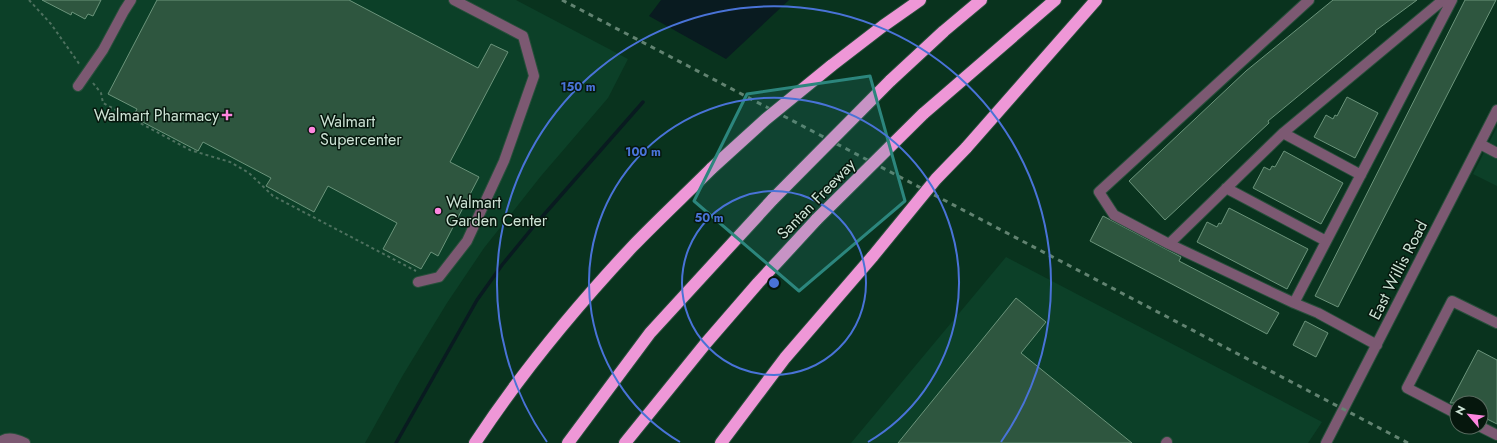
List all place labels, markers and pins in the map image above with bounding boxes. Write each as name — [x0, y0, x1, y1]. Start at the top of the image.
place label: Walmart Pharmacy — [94, 104, 220, 127]
marker: Walmart Pharmacy — [222, 110, 232, 120]
place label: Walmart Supercenter — [320, 110, 402, 151]
marker: Walmart Supercenter — [307, 125, 317, 135]
place label: Walmart Garden Center — [446, 191, 548, 232]
marker: Walmart Garden Center — [433, 206, 443, 216]
centre of rings — [767, 276, 781, 290]

